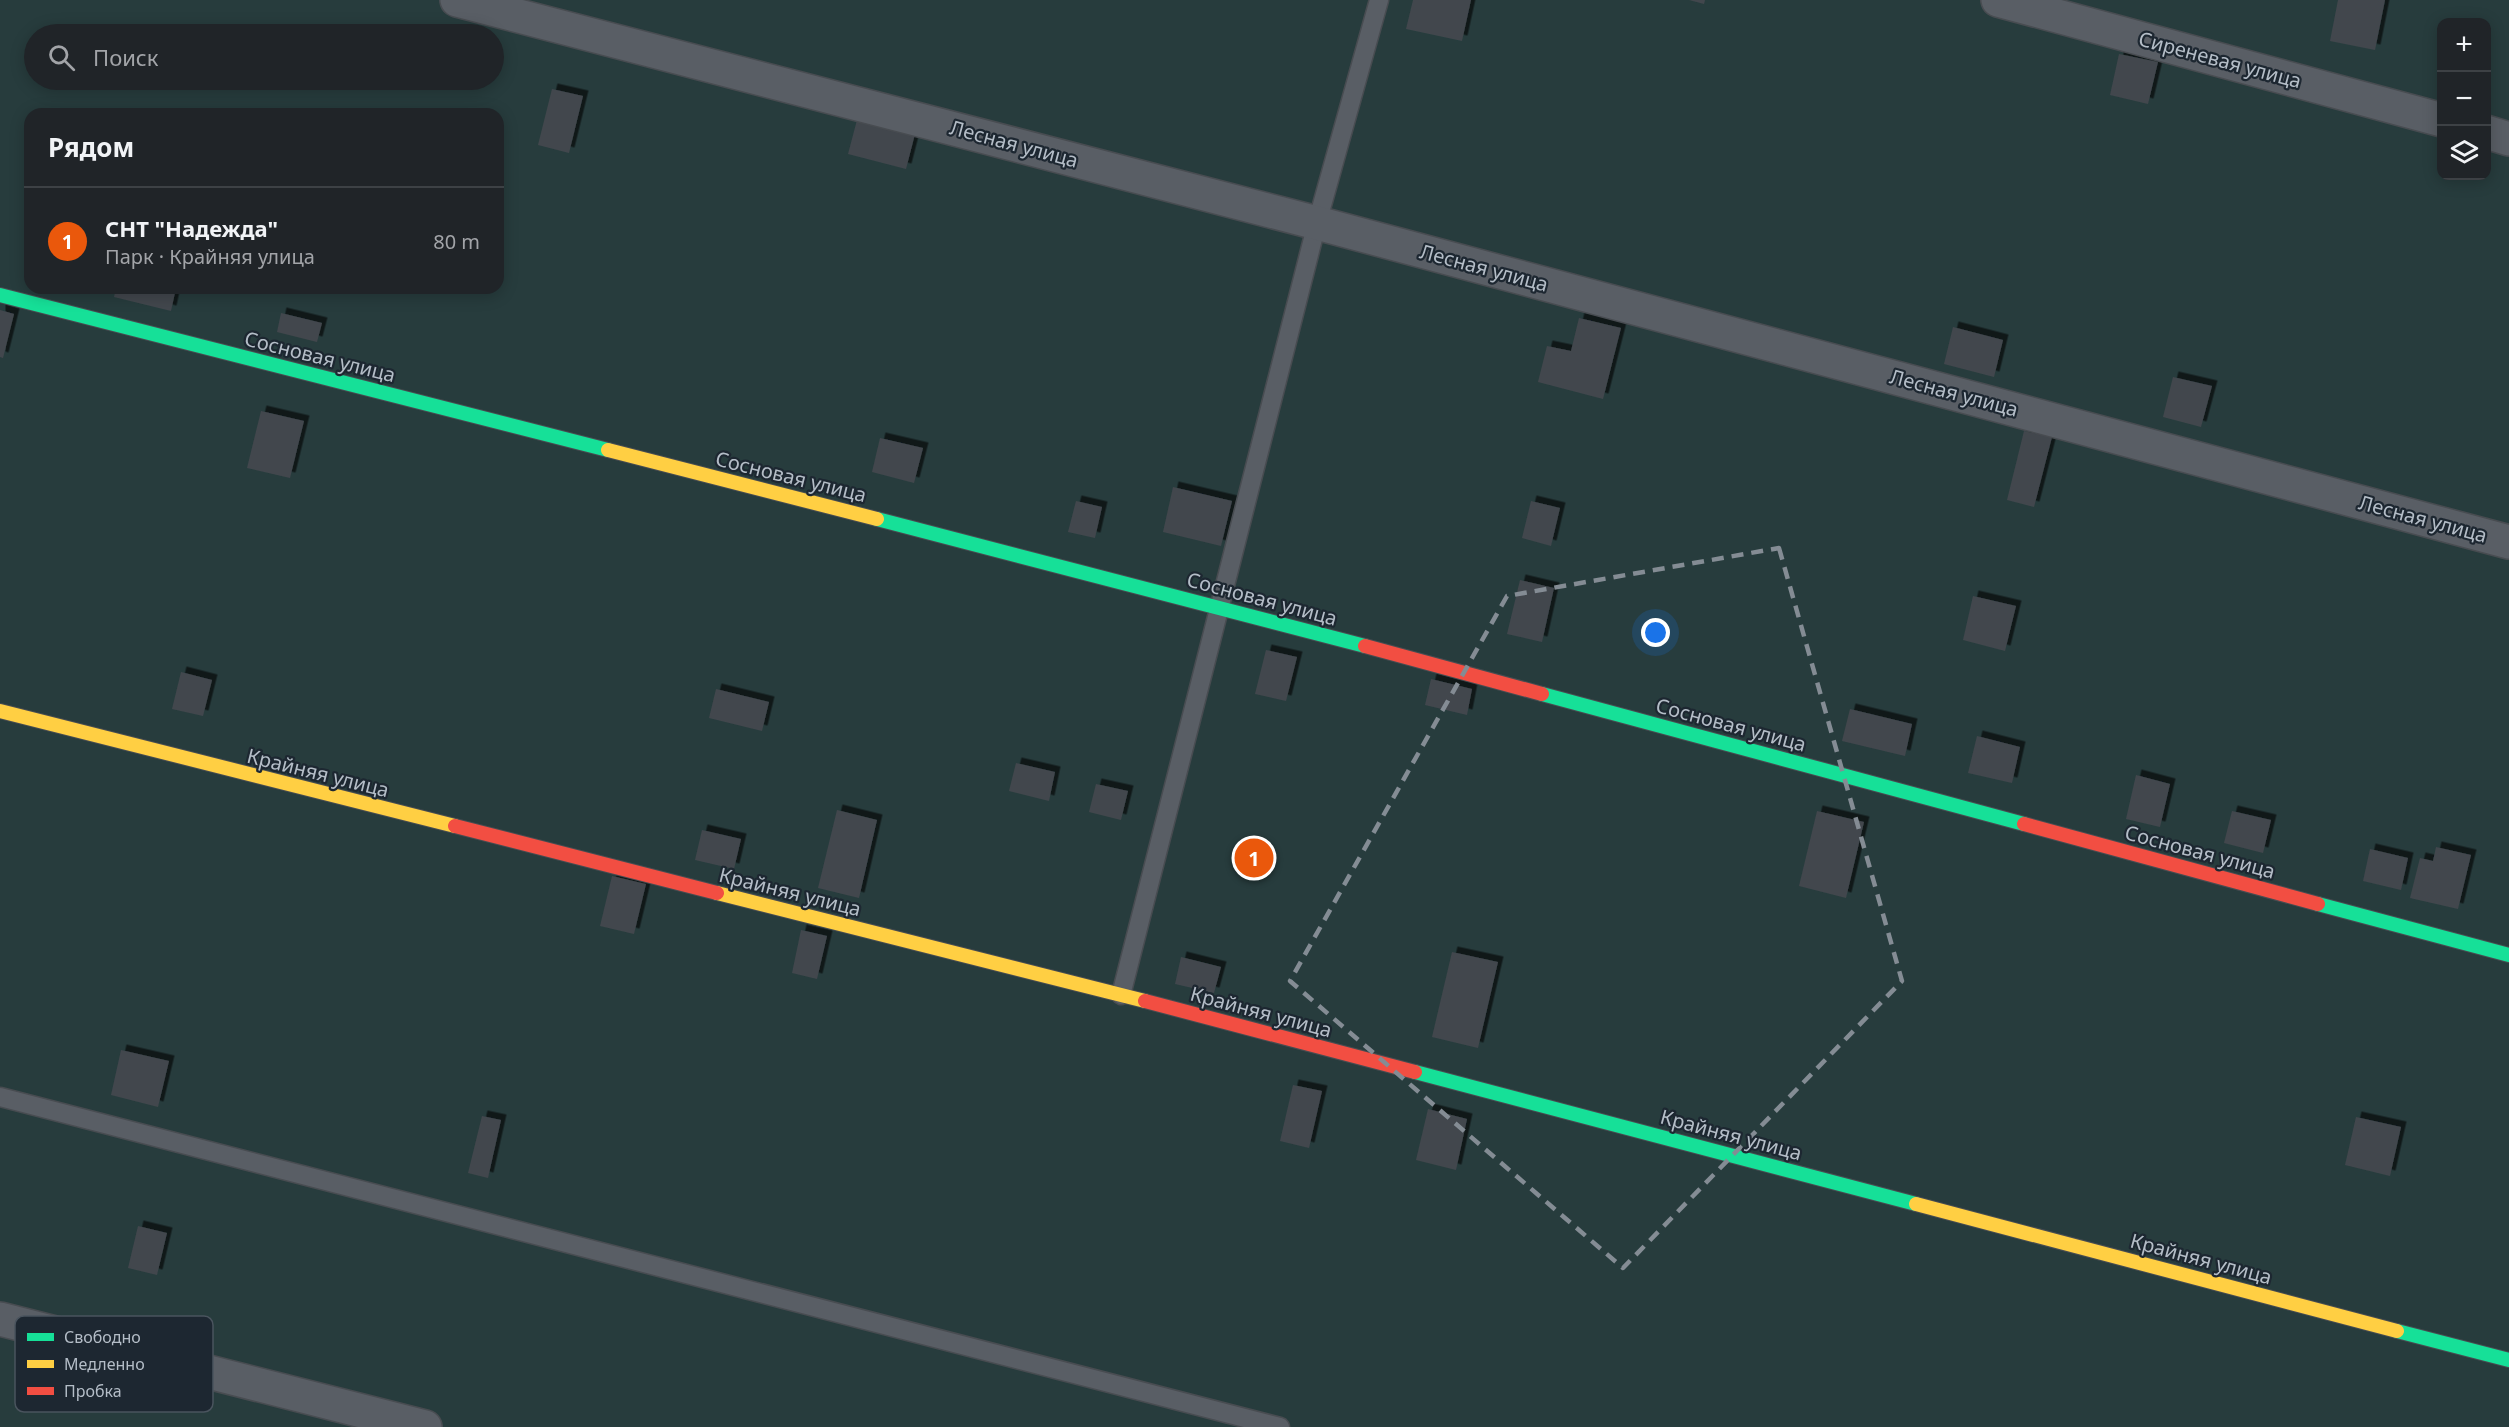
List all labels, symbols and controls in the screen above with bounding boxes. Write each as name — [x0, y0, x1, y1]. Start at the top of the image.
map controls — [2437, 18, 2491, 180]
button: + — [2437, 18, 2491, 72]
search box — [24, 24, 504, 90]
street label: Сиреневая улица — [2136, 25, 2305, 94]
icon: search — [45, 41, 78, 74]
text: Поиск — [93, 42, 158, 72]
button: − — [2437, 72, 2491, 126]
street label: Лесная улица — [947, 113, 1081, 174]
button: layers — [2437, 126, 2491, 180]
text: Рядом — [48, 129, 134, 165]
text: СНТ "Надежда" — [105, 213, 278, 243]
text: 1 — [62, 228, 73, 255]
text: 80 m — [433, 228, 480, 255]
street label: Лесная улица — [1417, 237, 1551, 298]
text: Парк · Крайняя улица — [105, 243, 315, 270]
street label: Сосновая улица — [242, 325, 398, 388]
street label: Лесная улица — [1887, 362, 2021, 423]
street label: Сосновая улица — [713, 445, 869, 508]
street label: Лесная улица — [2356, 488, 2490, 549]
street label: Сосновая улица — [1184, 565, 1340, 632]
your location — [1641, 618, 1670, 647]
street label: Сосновая улица — [1653, 691, 1809, 758]
street label: Крайняя улица — [244, 742, 392, 803]
street label: Сосновая улица — [2122, 818, 2278, 885]
pin: 1 — [1234, 836, 1274, 880]
street label: Крайняя улица — [716, 861, 864, 922]
street label: Крайняя улица — [1187, 980, 1335, 1043]
street label: Крайняя улица — [1657, 1103, 1805, 1166]
street label: Крайняя улица — [2127, 1227, 2275, 1290]
legend — [15, 1316, 213, 1412]
text: Свободно — [64, 1326, 141, 1348]
text: Медленно — [64, 1353, 145, 1375]
text: Пробка — [64, 1380, 122, 1402]

